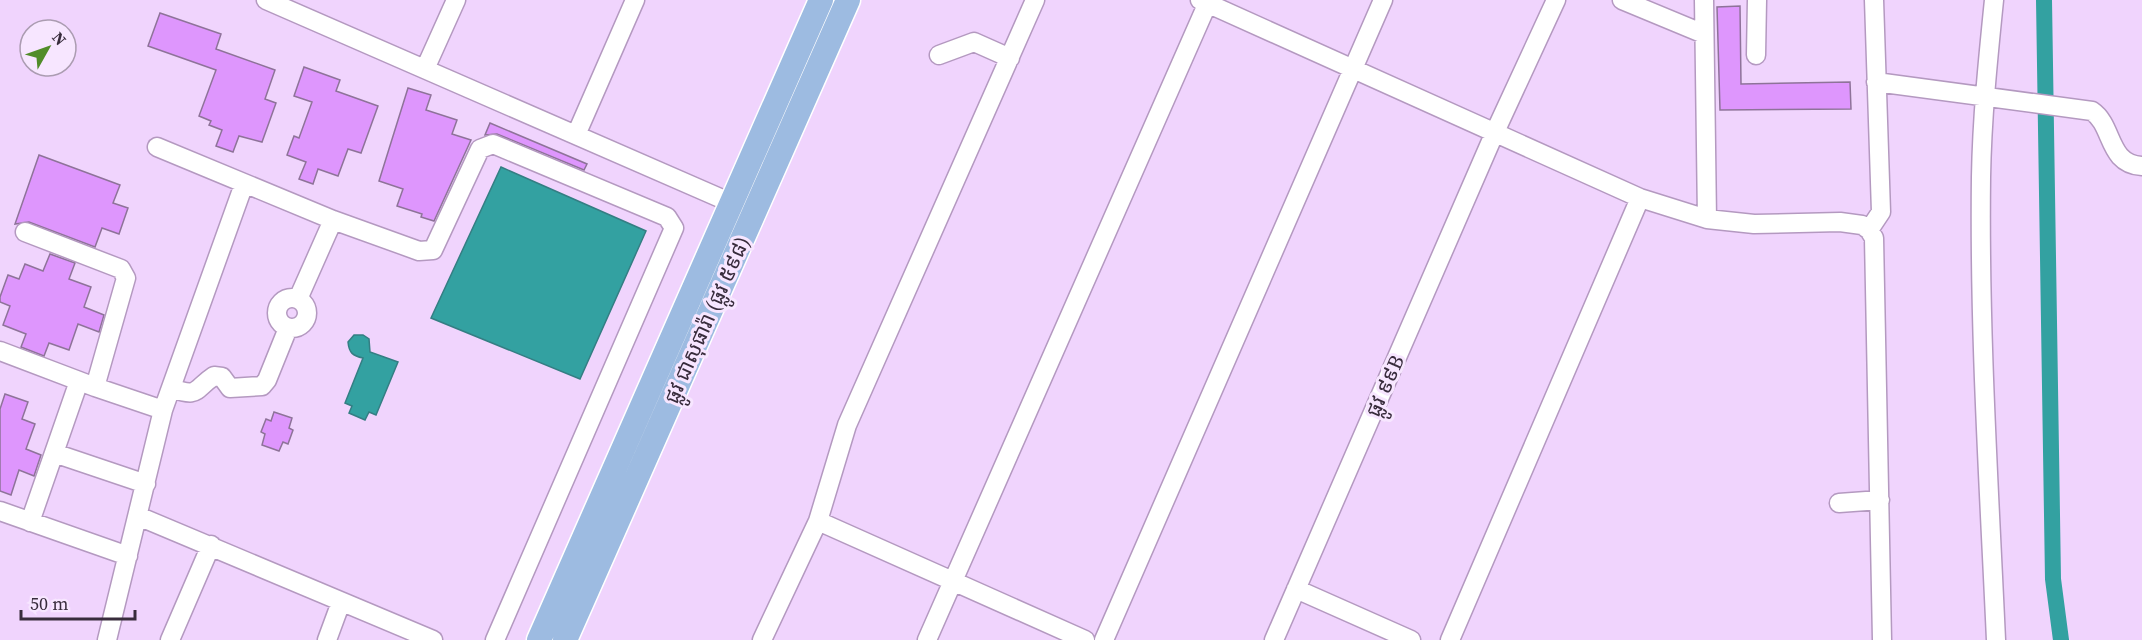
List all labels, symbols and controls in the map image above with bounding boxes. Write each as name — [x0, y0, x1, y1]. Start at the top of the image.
north arrow — [18, 18, 78, 78]
text: N — [47, 27, 72, 50]
street label: ផ្លូវ ជាសុផារ៉ា (ផ្លូវ ៥៩៨) — [657, 231, 761, 410]
street label: ផ្លូវ ៩៩B — [1358, 350, 1416, 423]
scale bar — [21, 583, 135, 621]
text: 50 m — [30, 591, 68, 616]

